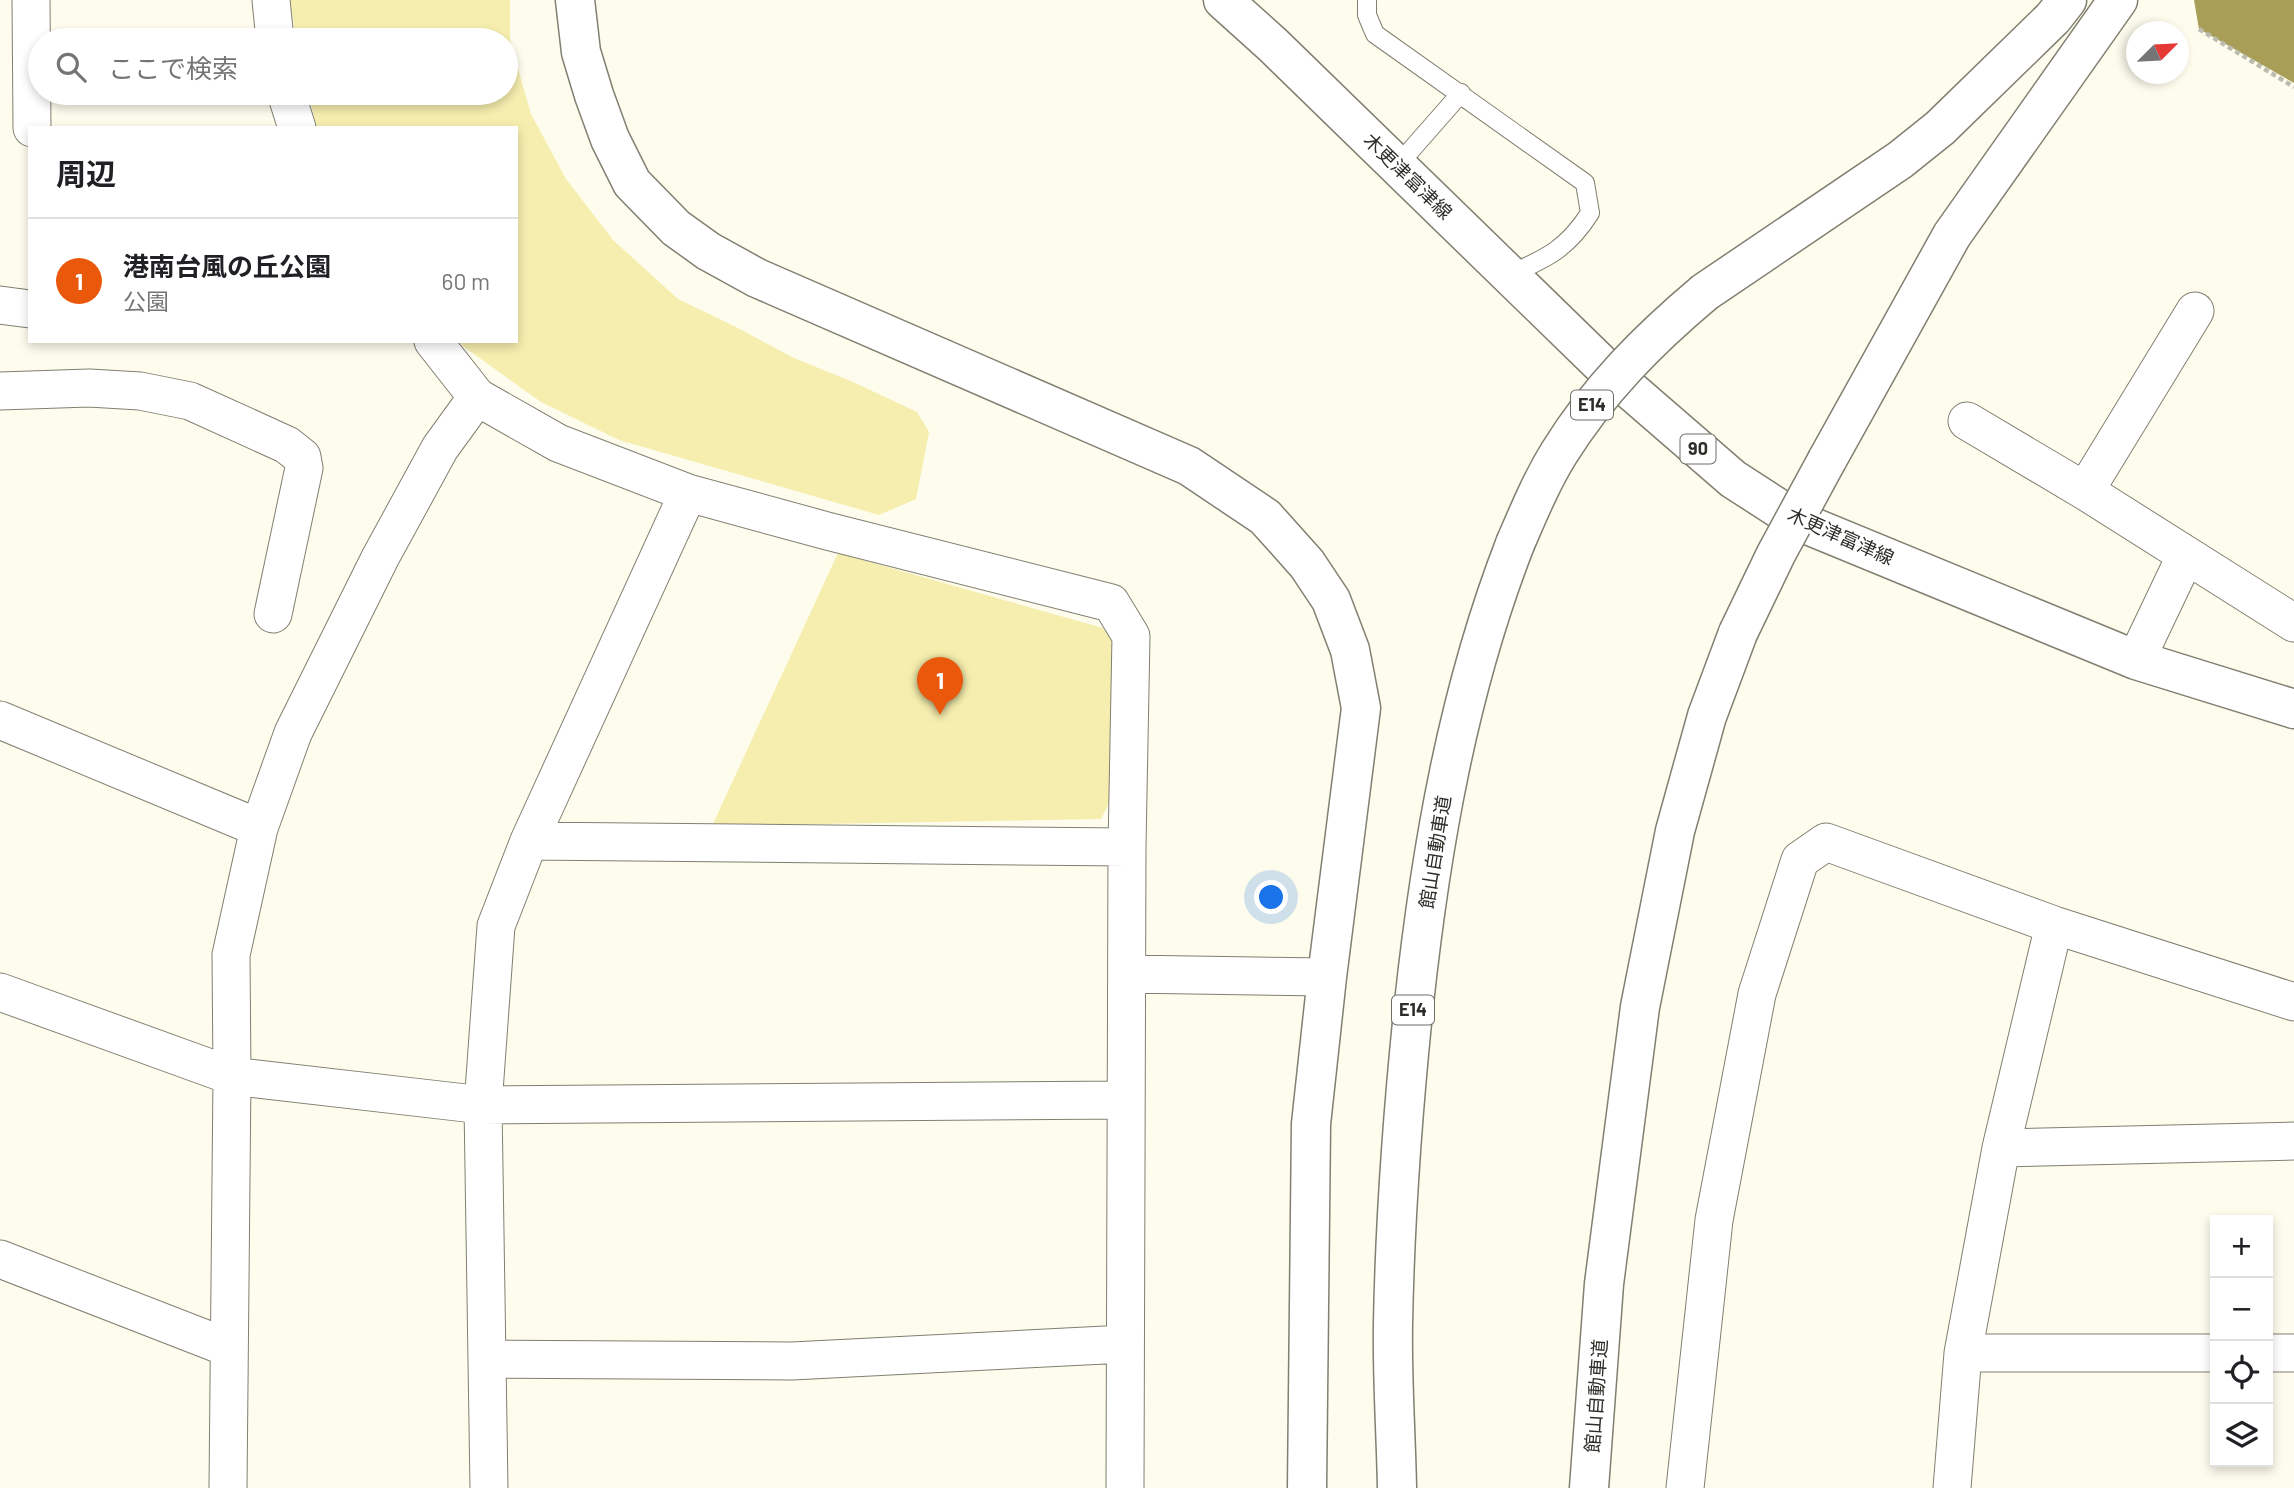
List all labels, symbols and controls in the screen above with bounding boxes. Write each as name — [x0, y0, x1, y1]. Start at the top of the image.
north arrow — [2126, 21, 2189, 84]
search box — [28, 28, 518, 105]
icon: search — [52, 48, 90, 86]
text: ここで検索 — [108, 52, 238, 83]
street label: 木更津富津線 — [1359, 128, 1457, 224]
text: 周辺 — [56, 155, 116, 191]
text: 港南台風の丘公園 — [123, 250, 331, 281]
text: 1 — [75, 267, 83, 295]
text: 60 m — [442, 267, 490, 295]
text: 公園 — [123, 287, 169, 315]
road number: E14 — [1571, 390, 1613, 419]
road number: 90 — [1680, 434, 1716, 463]
street label: 木更津富津線 — [1784, 502, 1898, 569]
pin: 1 — [917, 657, 963, 715]
street label: 館山自動車道 — [1414, 794, 1455, 910]
your location — [1254, 880, 1288, 914]
road number: E14 — [1392, 995, 1434, 1024]
map controls — [2210, 1215, 2273, 1467]
button: + — [2210, 1215, 2273, 1278]
button: − — [2210, 1278, 2273, 1341]
street label: 館山自動車道 — [1580, 1338, 1611, 1454]
button: locate — [2210, 1341, 2273, 1404]
button: layers — [2210, 1404, 2273, 1467]

